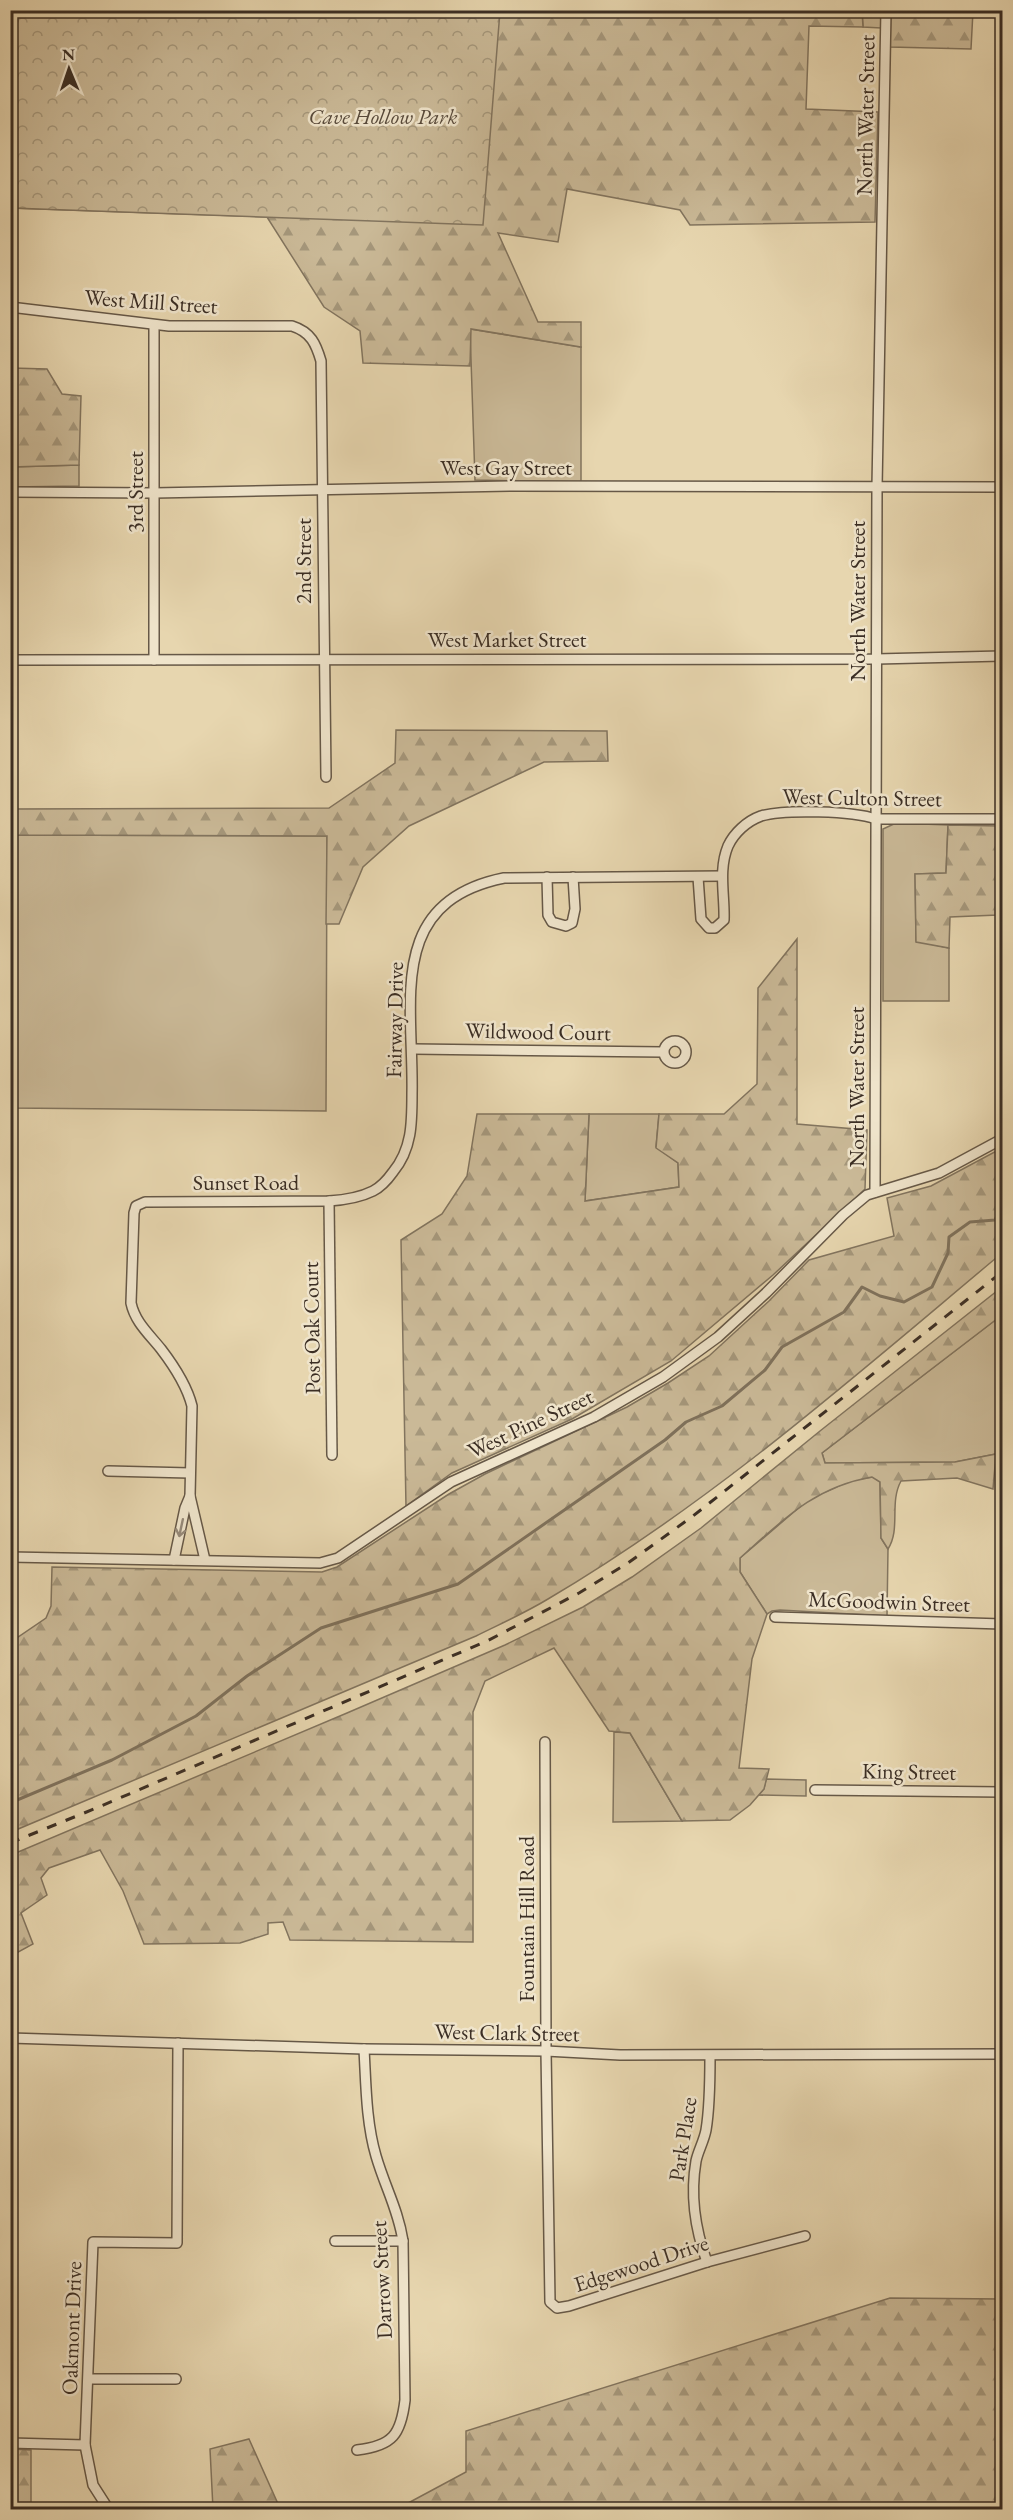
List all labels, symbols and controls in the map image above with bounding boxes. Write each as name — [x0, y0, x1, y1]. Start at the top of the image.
street label: North Water Street — [850, 34, 881, 196]
north arrow — [39, 39, 99, 99]
text: N — [62, 44, 75, 65]
park label: Cave Hollow Park — [309, 102, 457, 131]
street label: West Mill Street — [83, 282, 219, 321]
street label: 3rd Street — [121, 451, 150, 533]
street label: West Gay Street — [440, 453, 572, 482]
street label: 2nd Street — [289, 518, 318, 604]
street label: North Water Street — [843, 521, 872, 681]
street label: West Market Street — [428, 625, 587, 654]
street label: West Culton Street — [782, 782, 942, 813]
street label: Fairway Drive — [379, 961, 410, 1078]
street label: North Water Street — [842, 1007, 871, 1167]
street label: Wildwood Court — [465, 1016, 611, 1047]
street label: Sunset Road — [193, 1168, 300, 1197]
street label: Post Oak Court — [296, 1261, 327, 1395]
street label: West Pine Street — [463, 1382, 598, 1465]
one-way arrow — [175, 1517, 186, 1537]
street label: McGoodwin Street — [807, 1584, 971, 1619]
street label: King Street — [862, 1756, 956, 1787]
street label: Fountain Hill Road — [512, 1835, 541, 2002]
street label: West Clark Street — [434, 2017, 580, 2048]
street label: Park Place — [662, 2094, 704, 2183]
street label: Darrow Street — [364, 2220, 399, 2340]
street label: Edgewood Drive — [570, 2228, 713, 2299]
street label: Oakmont Drive — [55, 2260, 88, 2395]

